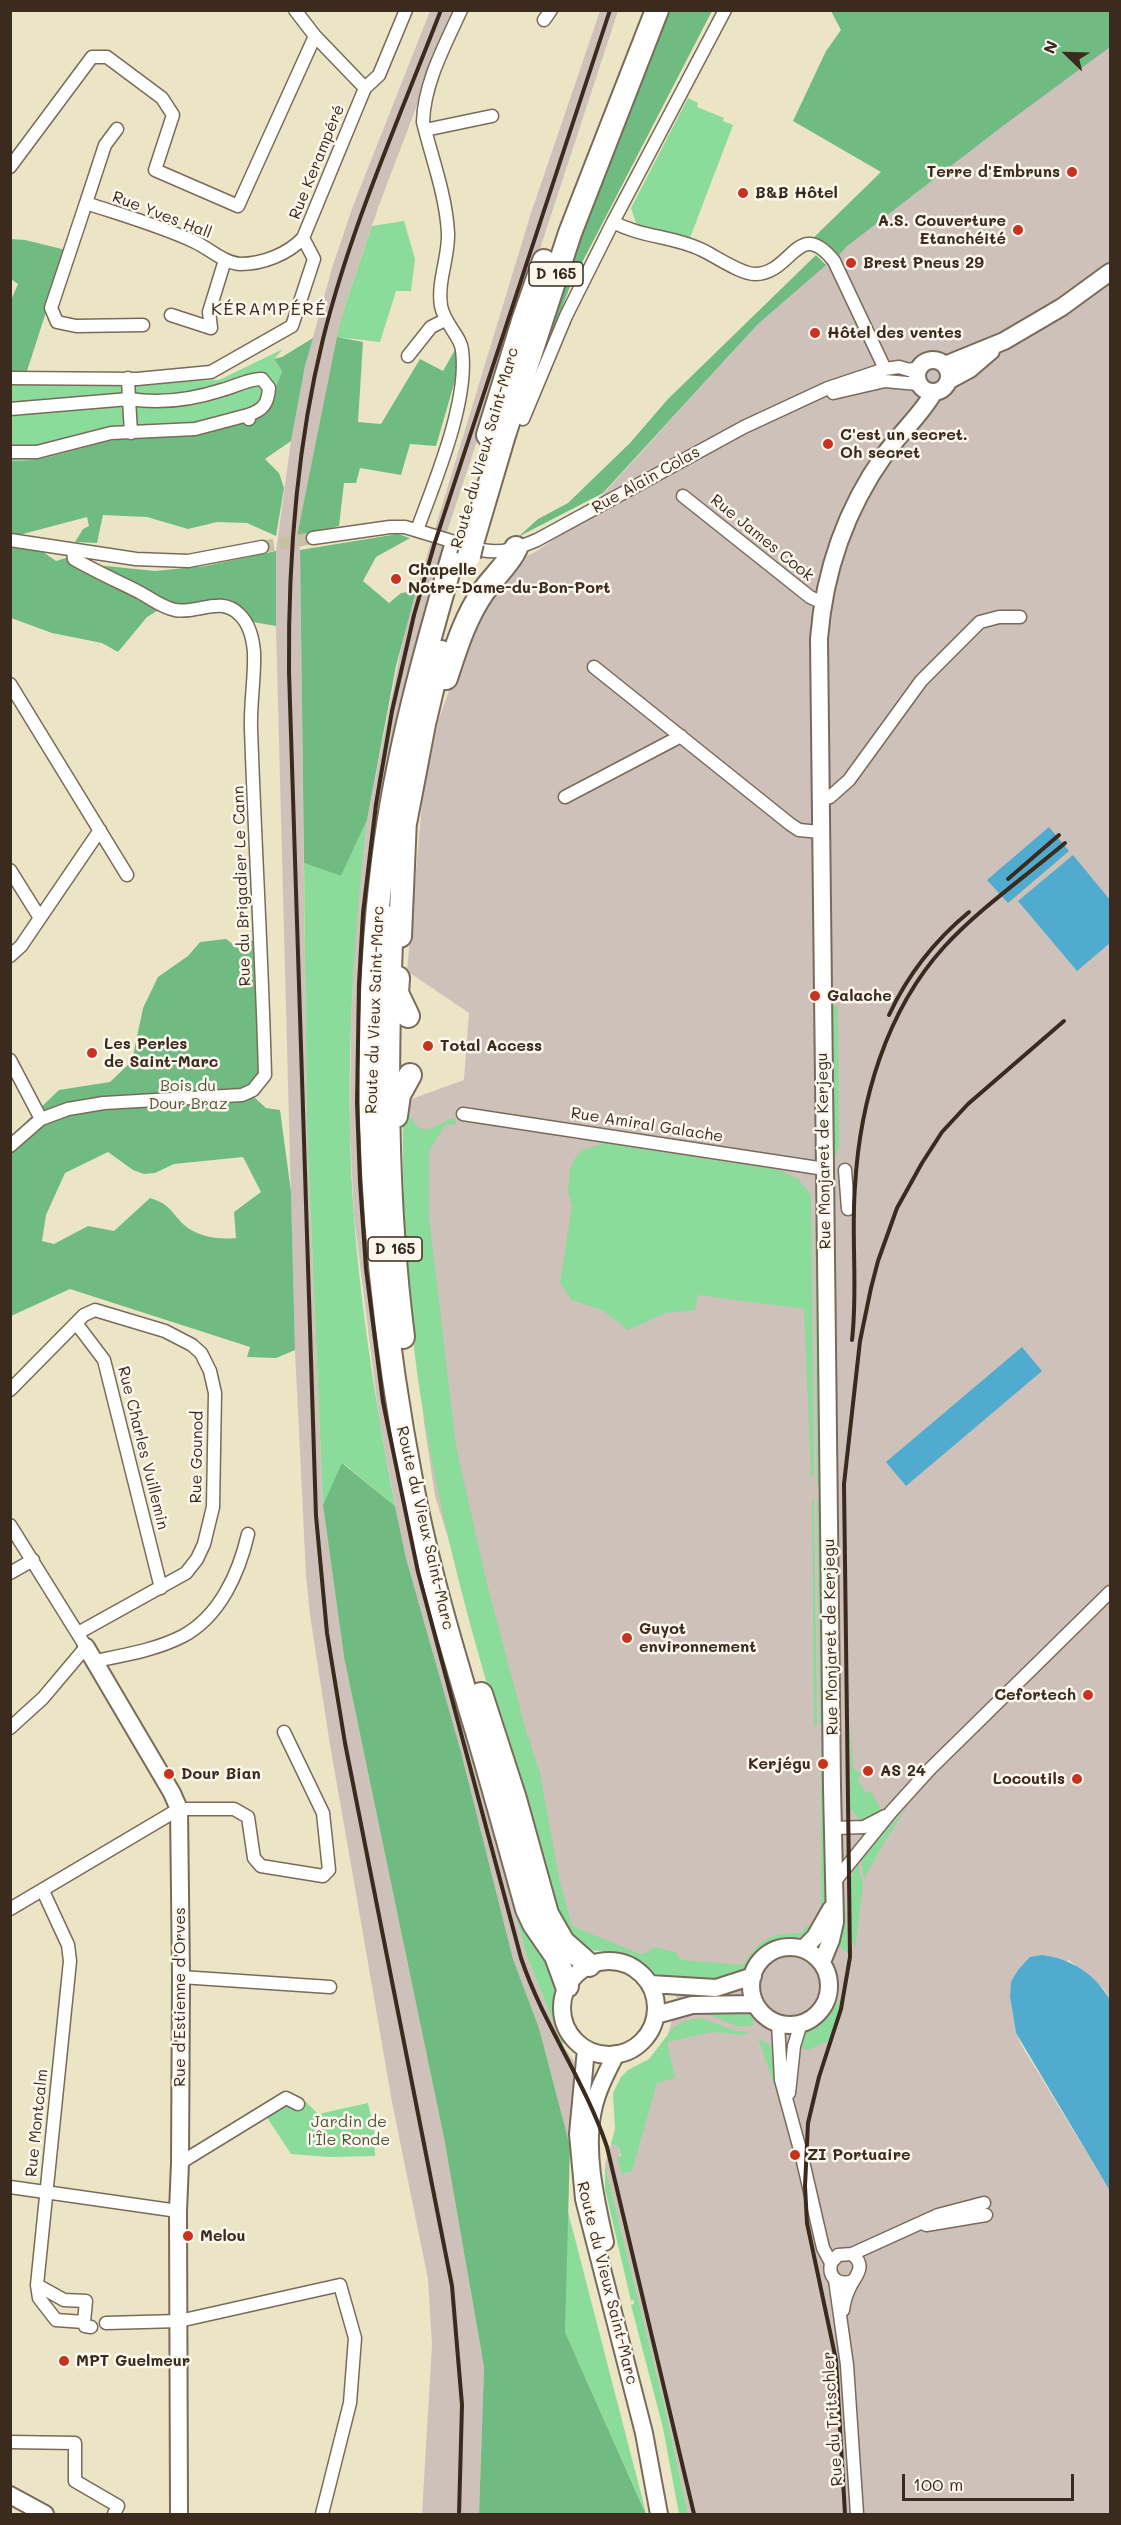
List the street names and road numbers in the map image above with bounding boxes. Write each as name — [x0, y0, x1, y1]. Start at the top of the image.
street label: Rue Kerampéré — [285, 102, 349, 222]
street label: Rue Yves Hall — [109, 187, 215, 243]
road number: D 165 — [529, 262, 583, 286]
street label: Route du Vieux Saint-Marc — [447, 345, 523, 551]
street label: Rue Alain Colas — [589, 442, 703, 518]
street label: Rue James Cook — [707, 491, 817, 585]
street label: Rue du Brigadier Le Cann — [229, 785, 255, 987]
street label: Route du Vieux Saint-Marc — [362, 906, 388, 1114]
street label: Rue Monjaret de Kerjegu — [813, 1052, 835, 1250]
street label: Rue Amiral Galache — [569, 1103, 725, 1147]
road number: D 165 — [368, 1237, 422, 1261]
street label: Rue Charles Vuillemin — [113, 1364, 173, 1532]
street label: Rue Gounod — [187, 1411, 207, 1503]
street label: Route du Vieux Saint-Marc — [392, 1424, 458, 1632]
street label: Rue Monjaret de Kerjegu — [820, 1538, 842, 1736]
street label: Rue d'Estienne d'Orves — [170, 1907, 190, 2087]
street label: Rue Montcalm — [22, 2068, 52, 2178]
street label: Route du Vieux Saint-Marc — [572, 2180, 642, 2386]
street label: Rue du Tritschler — [819, 2351, 847, 2487]

